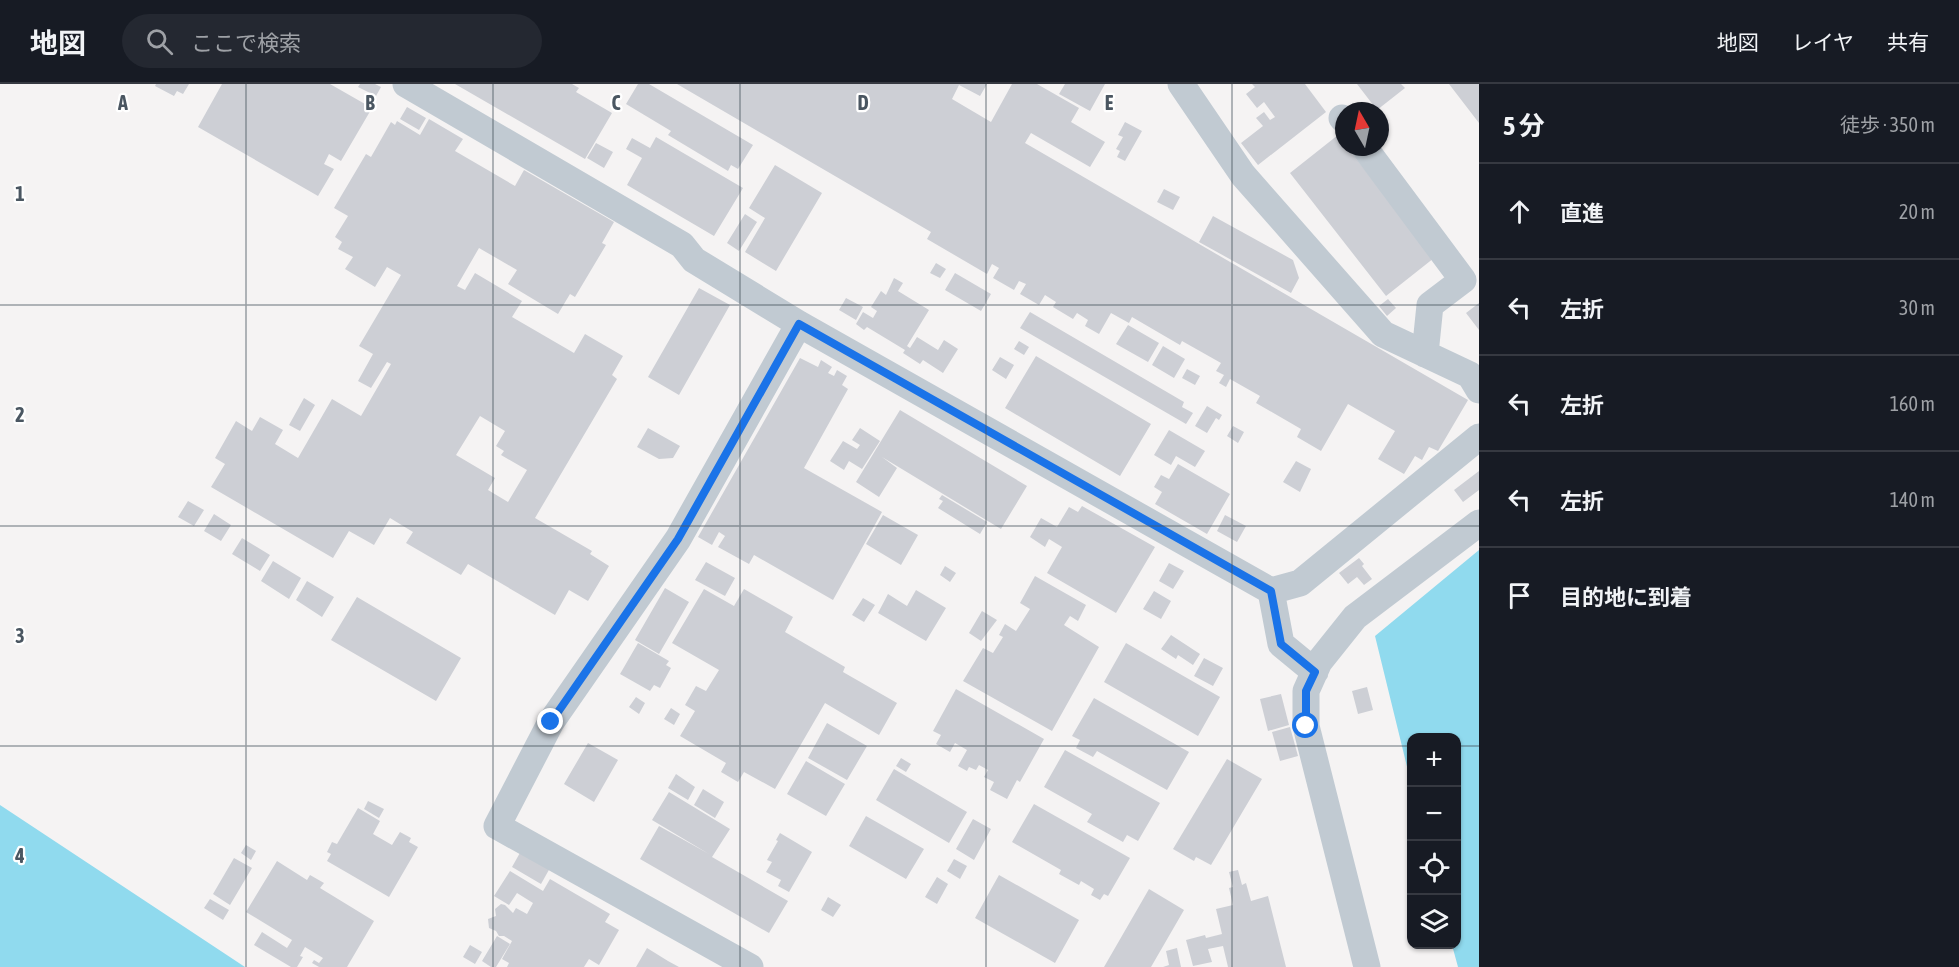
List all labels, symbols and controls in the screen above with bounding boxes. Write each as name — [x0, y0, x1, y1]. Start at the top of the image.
search box — [122, 14, 542, 68]
icon: search — [143, 25, 176, 58]
text: 地図 — [30, 27, 86, 59]
text: ここで検索 — [191, 30, 301, 56]
text: 地図 — [1717, 30, 1759, 54]
text: レイヤ — [1792, 30, 1854, 54]
text: 共有 — [1887, 30, 1929, 54]
text: A — [117, 91, 128, 114]
text: B — [365, 91, 375, 114]
text: C — [612, 91, 621, 114]
text: D — [857, 91, 869, 114]
text: E — [1105, 91, 1114, 114]
north arrow — [1335, 102, 1389, 156]
text: 5 分 — [1503, 111, 1545, 141]
text: 徒歩 · 350 m — [1840, 113, 1935, 136]
text: 1 — [15, 182, 25, 205]
icon: ahead — [1503, 195, 1536, 228]
text: 直進 — [1560, 200, 1604, 226]
text: 20 m — [1899, 200, 1935, 223]
icon: left — [1503, 291, 1536, 324]
text: 左折 — [1560, 296, 1604, 322]
text: 30 m — [1899, 296, 1935, 319]
icon: left — [1503, 387, 1536, 420]
text: 左折 — [1560, 392, 1604, 418]
text: 160 m — [1890, 392, 1935, 415]
text: 2 — [15, 403, 25, 426]
icon: left — [1503, 483, 1536, 516]
text: 左折 — [1560, 488, 1604, 514]
text: 140 m — [1890, 488, 1935, 511]
icon: arrive — [1503, 579, 1536, 612]
text: 目的地に到着 — [1560, 584, 1692, 610]
text: 3 — [15, 624, 25, 647]
route end — [537, 708, 563, 734]
route start — [1292, 712, 1318, 738]
map controls — [1407, 733, 1461, 949]
button: + — [1407, 733, 1461, 787]
button: − — [1407, 787, 1461, 841]
button: locate — [1407, 841, 1461, 895]
text: 4 — [14, 844, 25, 867]
button: layers — [1407, 895, 1461, 949]

